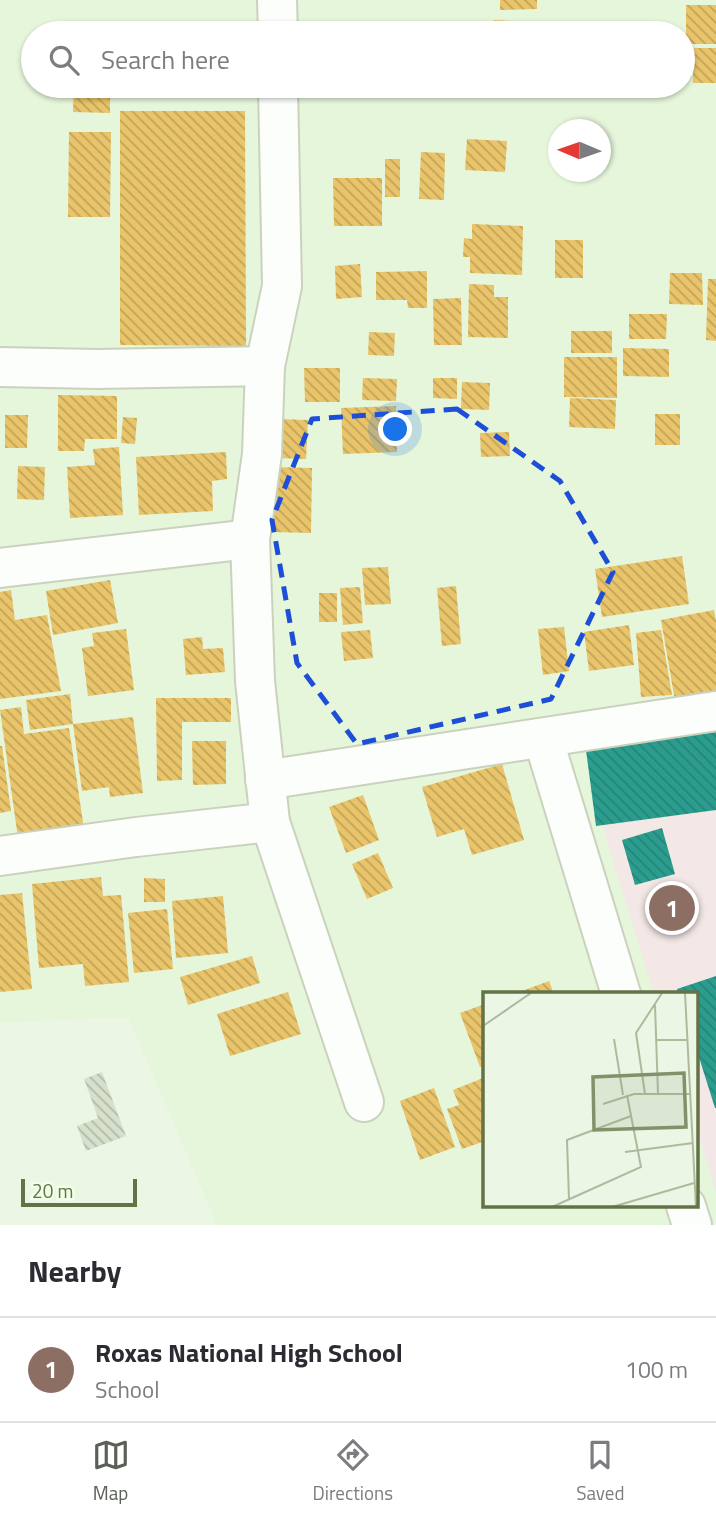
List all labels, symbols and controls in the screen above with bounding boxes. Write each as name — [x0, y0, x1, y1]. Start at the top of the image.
search box — [21, 21, 695, 98]
text: Search here — [101, 40, 230, 79]
icon: search — [45, 41, 83, 79]
north arrow — [548, 119, 611, 182]
your location — [378, 412, 412, 446]
pin: 1 — [649, 882, 695, 934]
inset map — [483, 992, 698, 1208]
scale bar — [21, 1176, 136, 1208]
text: 20 m — [32, 1176, 73, 1205]
text: Nearby — [28, 1248, 121, 1294]
text: Roxas National High School — [95, 1333, 403, 1372]
text: 1 — [45, 1352, 57, 1387]
text: 100 m — [625, 1352, 688, 1387]
text: School — [95, 1372, 159, 1407]
tab: Map — [92, 1436, 130, 1507]
tab: Directions — [313, 1436, 393, 1507]
tab: Saved — [576, 1436, 624, 1507]

